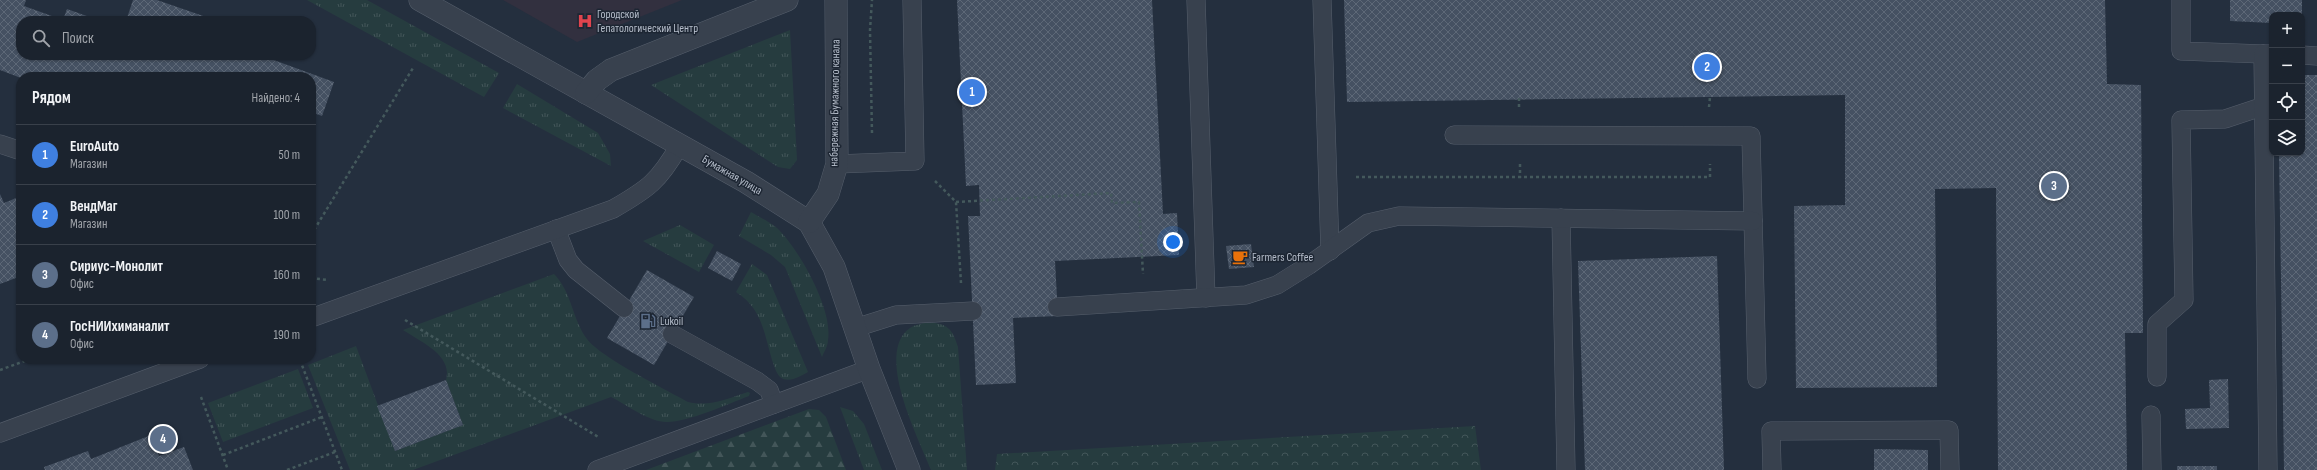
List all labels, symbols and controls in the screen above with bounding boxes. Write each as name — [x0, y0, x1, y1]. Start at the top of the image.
place label: Городской Гепатологический Центр — [597, 7, 698, 36]
hospital icon: Городской Гепатологический Центр — [576, 12, 594, 30]
map controls — [2269, 12, 2305, 156]
button: + — [2269, 12, 2305, 48]
search box — [16, 16, 316, 60]
icon: search — [30, 27, 52, 49]
text: Поиск — [62, 29, 94, 48]
street label: набережная Бумажного канала — [826, 39, 844, 167]
button: − — [2269, 48, 2305, 84]
pin: 2 — [1694, 52, 1720, 82]
pin: 1 — [959, 77, 985, 107]
button: locate — [2269, 84, 2305, 120]
text: Рядом — [32, 88, 71, 108]
text: Найдено: 4 — [252, 90, 300, 106]
button: layers — [2269, 120, 2305, 156]
text: EuroAuto — [70, 137, 119, 156]
text: 1 — [42, 147, 48, 163]
text: 50 m — [279, 147, 300, 163]
street label: Бумажная улица — [699, 152, 765, 198]
text: Магазин — [70, 156, 107, 172]
pin: 3 — [2041, 171, 2067, 201]
text: ВендМаг — [70, 197, 117, 216]
text: 2 — [42, 207, 48, 223]
text: 100 m — [273, 207, 300, 223]
text: Магазин — [70, 216, 107, 232]
your location — [1163, 232, 1183, 252]
cafe icon: Farmers Coffee — [1231, 248, 1249, 266]
place label: Farmers Coffee — [1252, 250, 1314, 265]
text: Сириус-Монолит — [70, 257, 163, 276]
text: 3 — [42, 267, 48, 283]
text: 160 m — [274, 267, 300, 283]
text: Офис — [70, 276, 94, 292]
fuel station icon: Lukoil — [639, 312, 657, 330]
place label: Lukoil — [660, 314, 683, 329]
text: ГосНИИхиманалит — [70, 317, 170, 336]
text: 4 — [42, 327, 48, 343]
text: 190 m — [273, 327, 300, 343]
text: Офис — [70, 336, 94, 352]
pin: 4 — [150, 424, 176, 454]

